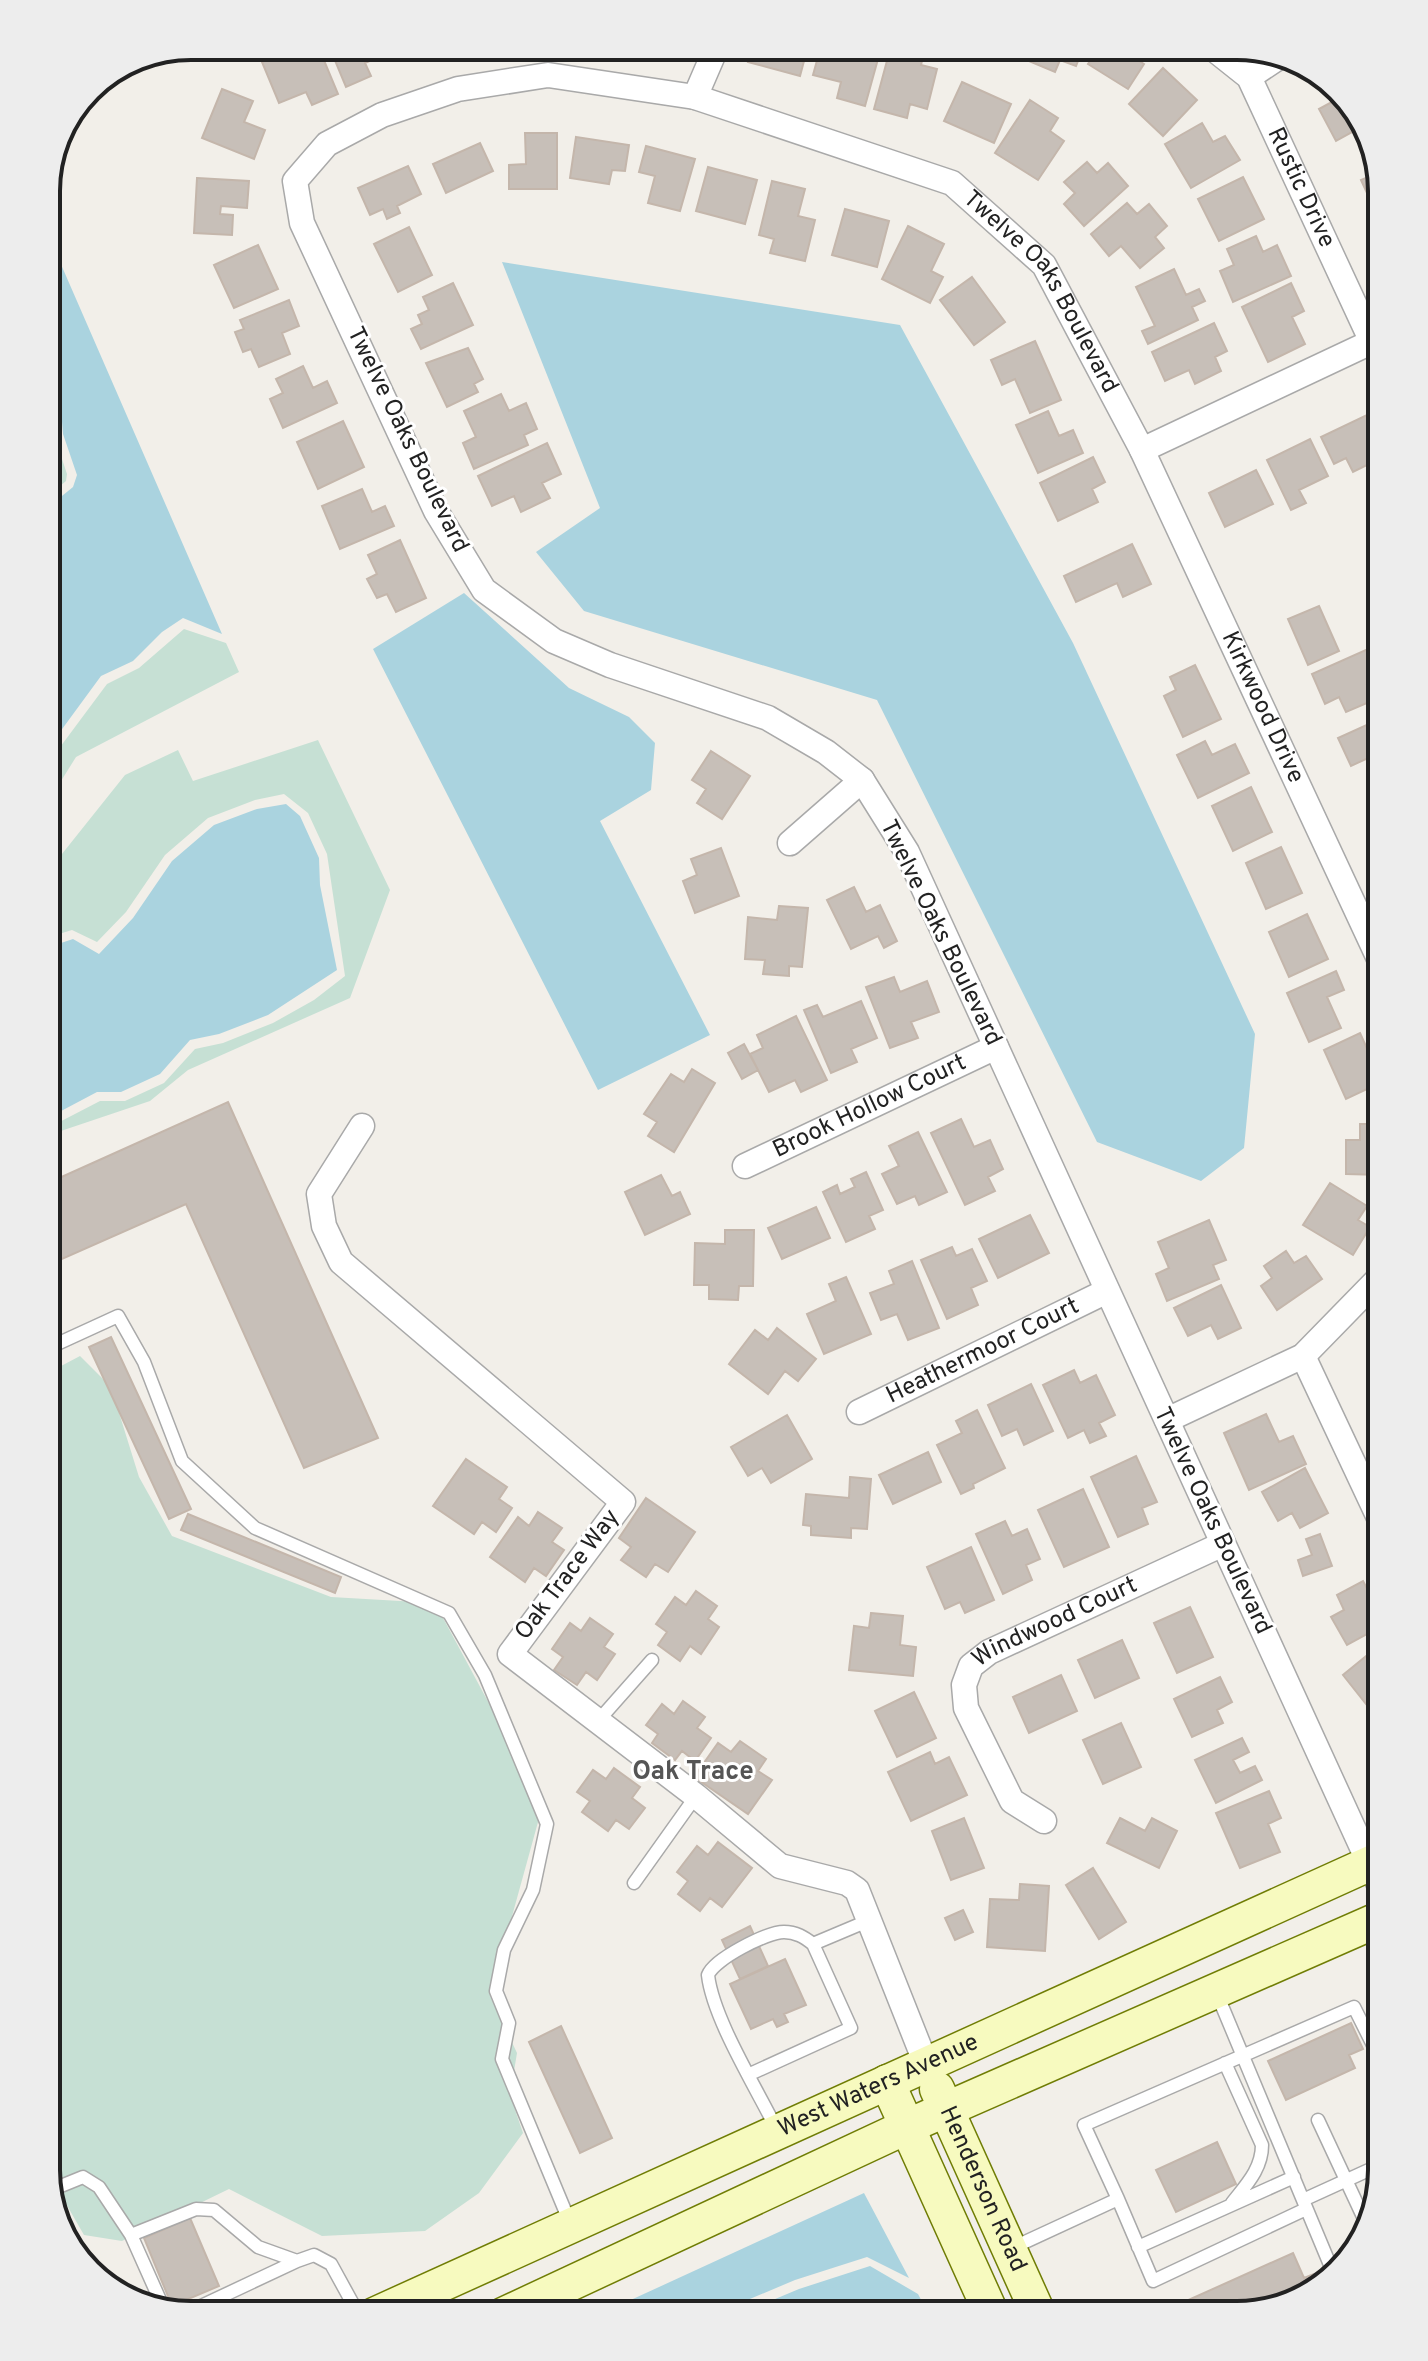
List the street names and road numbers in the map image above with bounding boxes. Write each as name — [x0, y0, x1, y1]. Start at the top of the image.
street label: Rustic Drive — [1260, 123, 1341, 253]
street label: Twelve Oaks Boulevard — [956, 185, 1124, 399]
street label: Twelve Oaks Boulevard — [339, 322, 475, 558]
street label: Kirkwood Drive — [1214, 627, 1310, 788]
street label: Twelve Oaks Boulevard — [872, 815, 1008, 1051]
street label: Brook Hollow Court — [768, 1048, 971, 1166]
street label: Heathermoor Court — [882, 1292, 1084, 1411]
street label: Twelve Oaks Boulevard — [1146, 1403, 1278, 1639]
street label: Oak Trace Way — [509, 1504, 627, 1646]
street label: Windwood Court — [966, 1571, 1142, 1674]
street label: West Waters Avenue — [774, 2028, 983, 2145]
street label: Henderson Road — [932, 2102, 1033, 2277]

